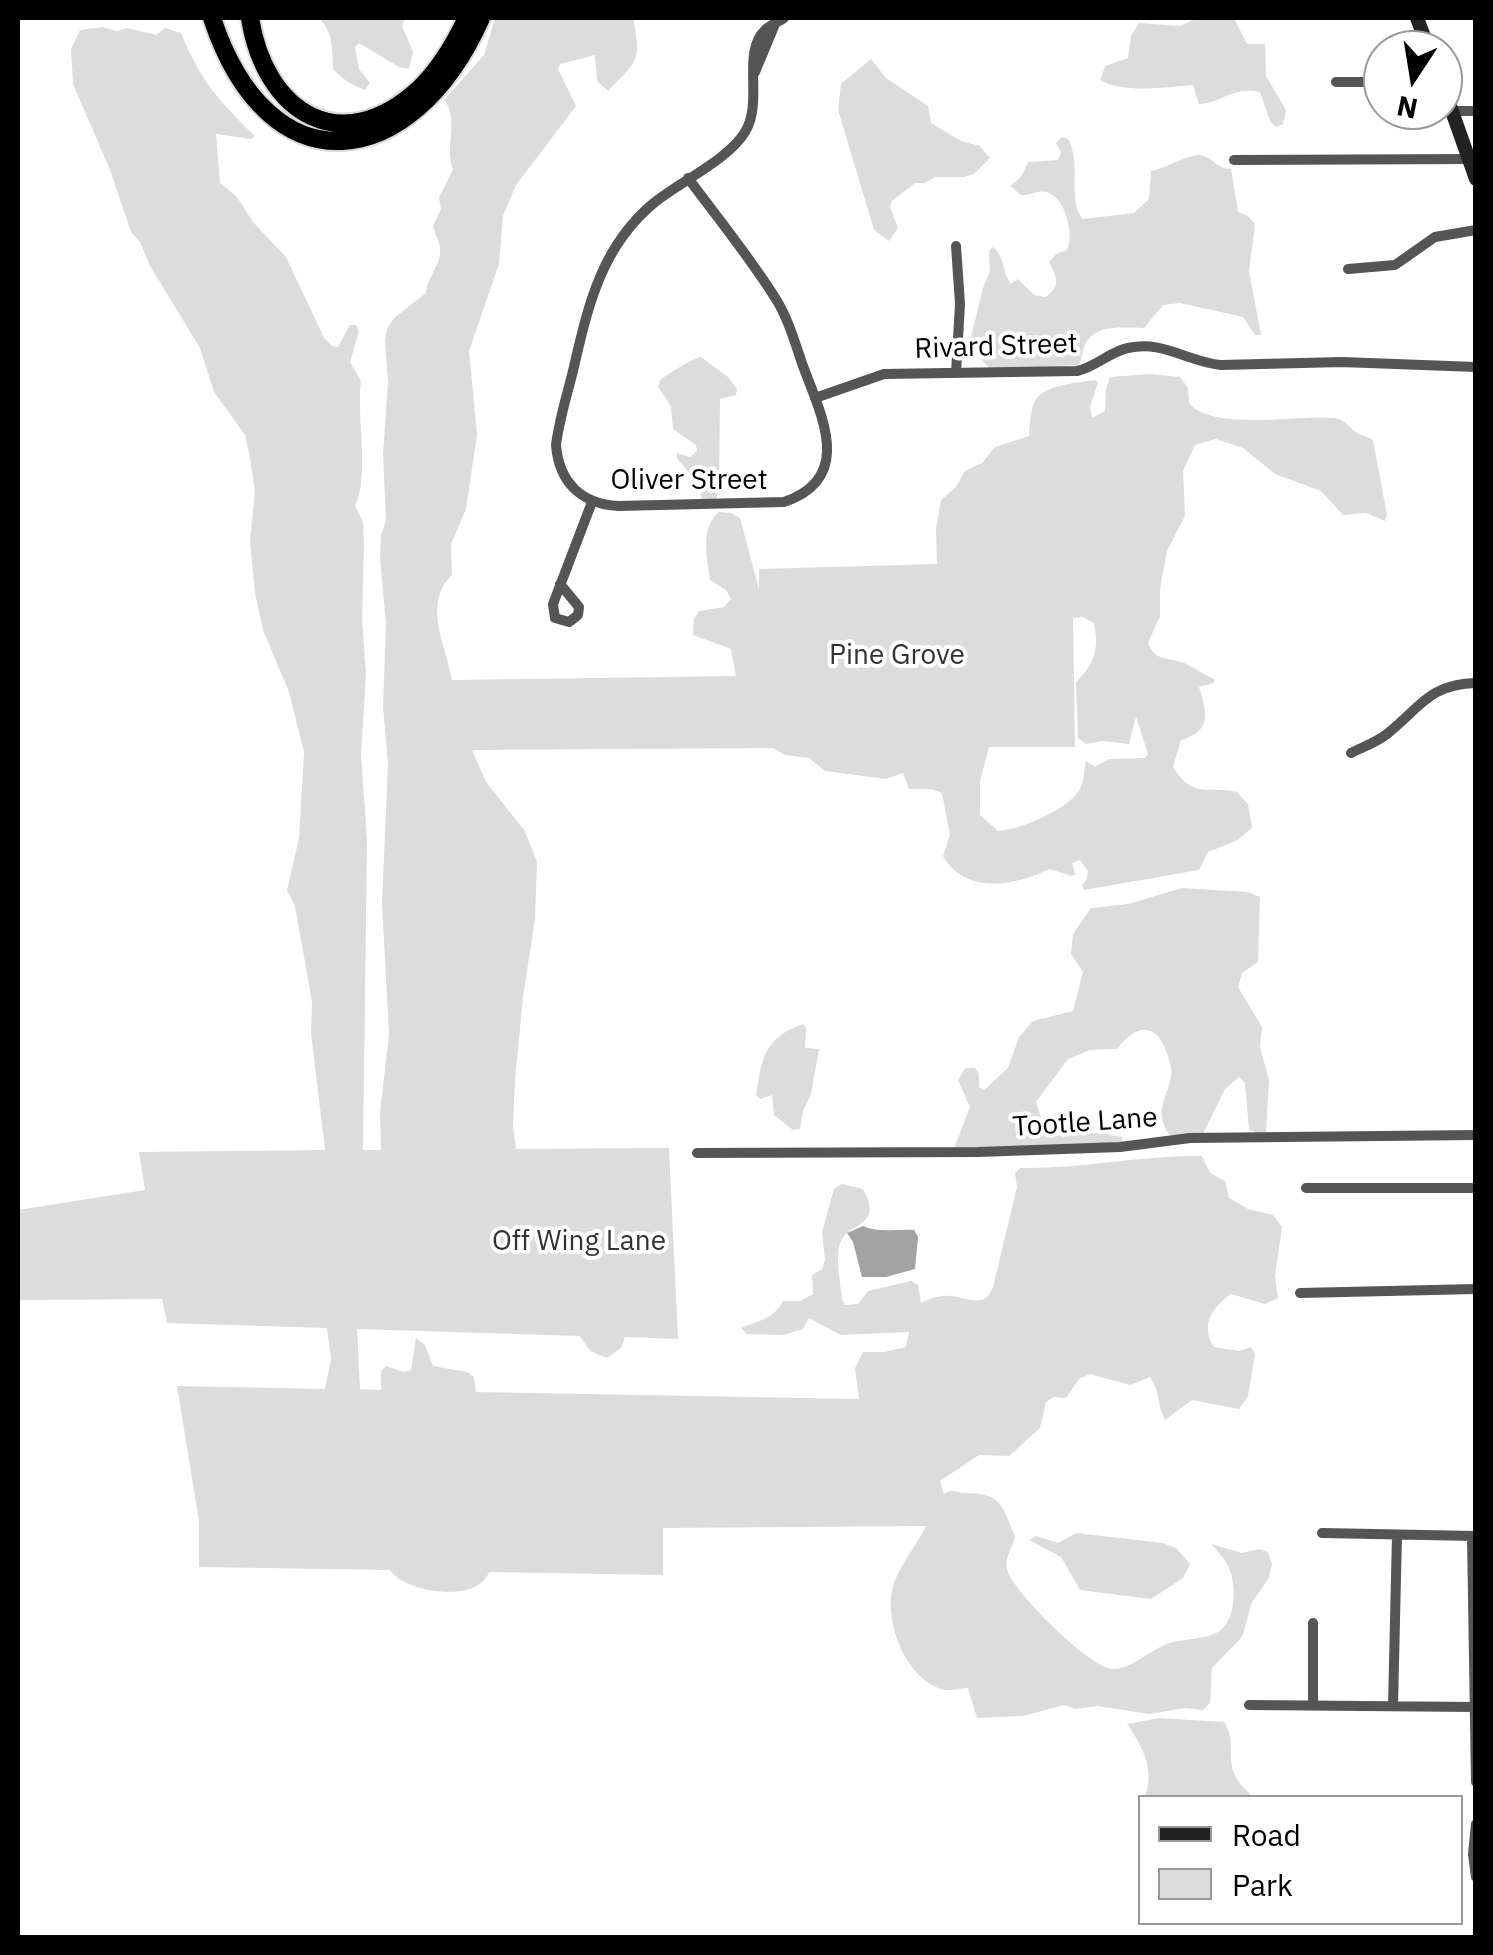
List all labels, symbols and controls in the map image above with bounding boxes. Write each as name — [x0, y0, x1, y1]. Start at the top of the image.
north arrow — [1363, 30, 1463, 130]
text: N — [1393, 88, 1421, 128]
street label: Rivard Street — [914, 327, 1078, 367]
street label: Oliver Street — [610, 464, 768, 498]
park label: Pine Grove — [829, 639, 965, 673]
street label: Tootle Lane — [1011, 1101, 1159, 1145]
park label: Off Wing Lane — [492, 1225, 666, 1259]
legend — [1138, 1795, 1463, 1925]
text: Road — [1232, 1815, 1301, 1854]
text: Park — [1232, 1865, 1293, 1904]

